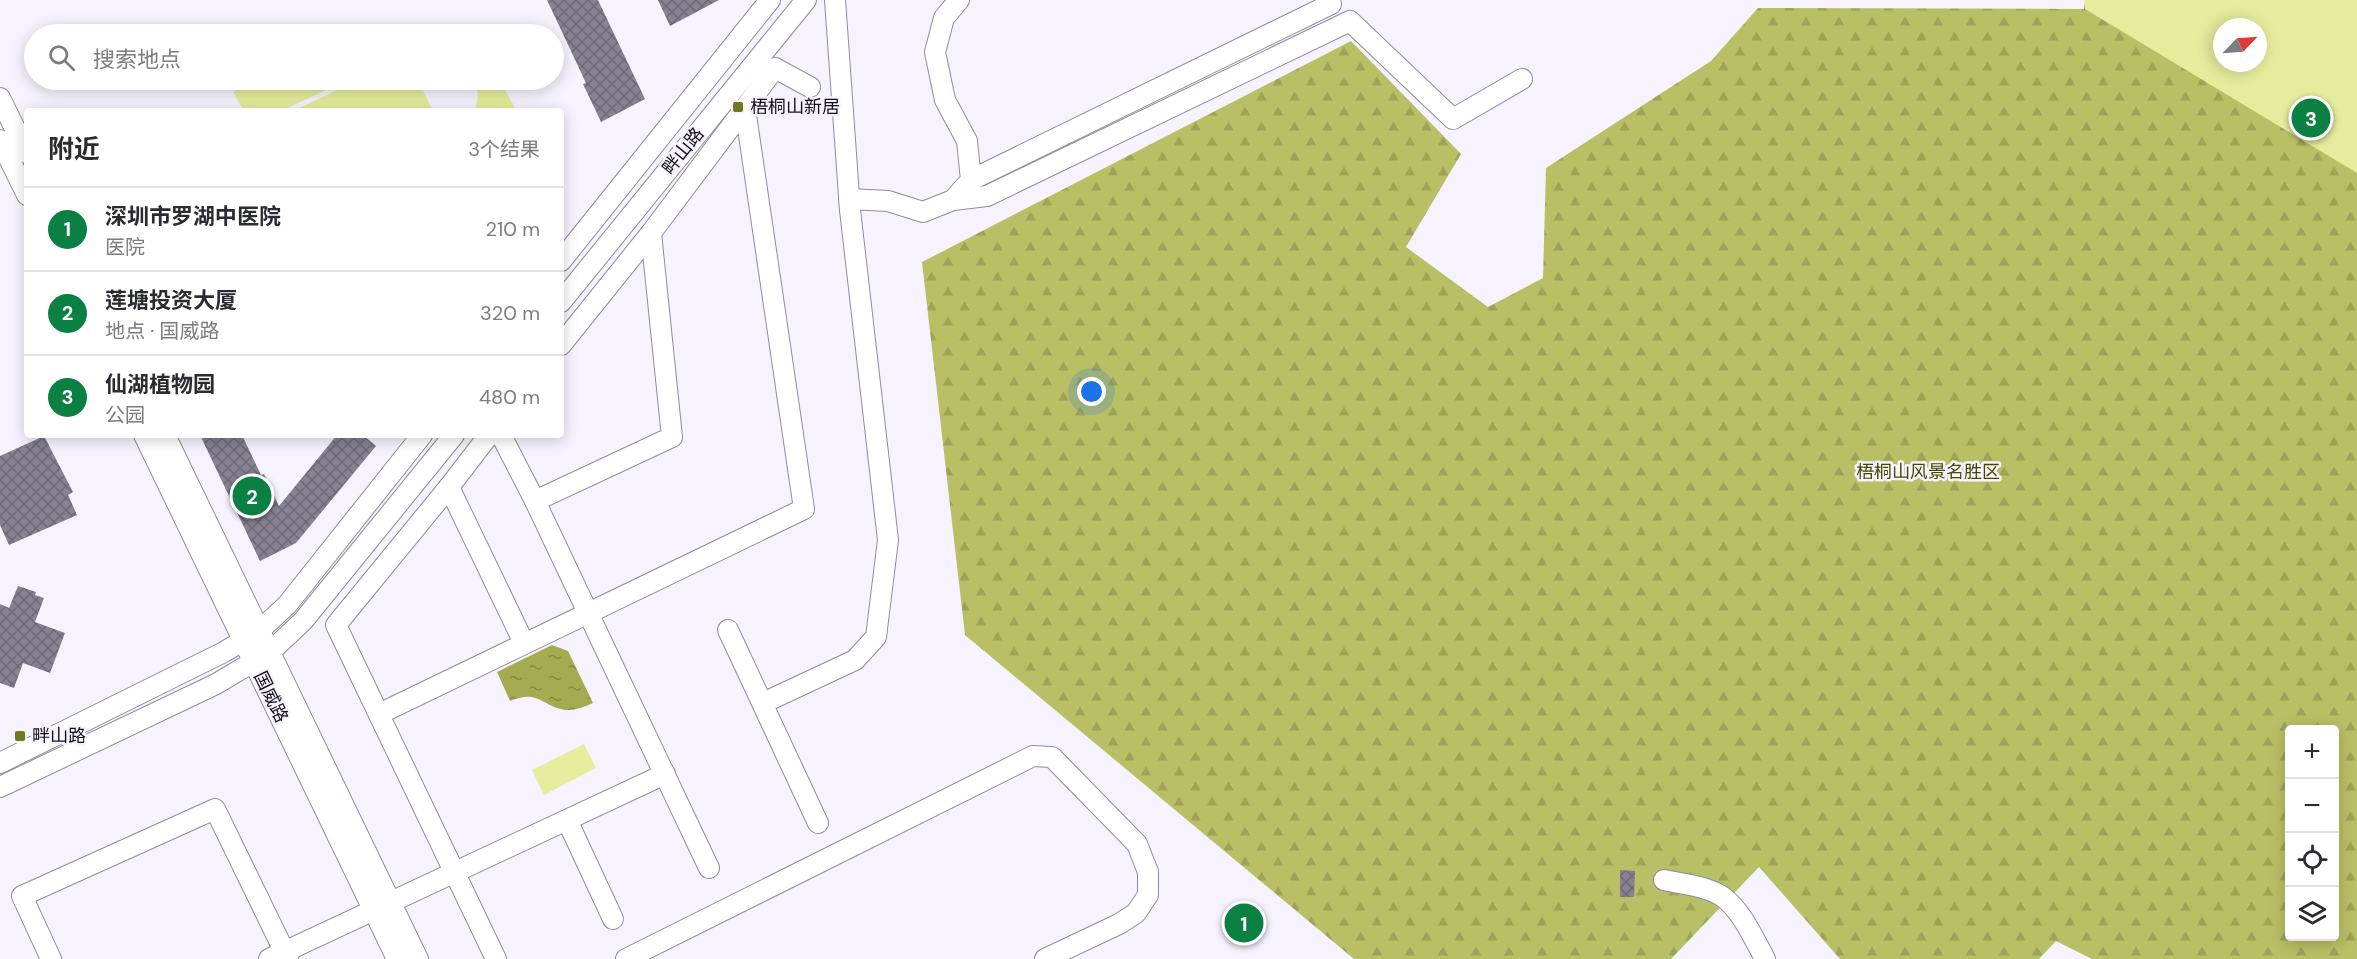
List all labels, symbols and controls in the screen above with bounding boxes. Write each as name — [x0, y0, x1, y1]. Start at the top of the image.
north arrow — [2213, 18, 2267, 72]
search box — [24, 24, 564, 90]
icon: search — [45, 41, 78, 74]
text: 搜索地点 — [93, 45, 181, 74]
place label: 梧桐山新居 — [750, 95, 840, 119]
pin: 3 — [2292, 96, 2330, 140]
marker: 梧桐山新居 — [731, 100, 745, 114]
street label: 畔山路 — [657, 122, 709, 180]
text: 附近 — [48, 132, 100, 166]
text: 3个结果 — [468, 136, 540, 162]
text: 深圳市罗湖中医院 — [105, 202, 281, 231]
text: 1 — [64, 216, 71, 242]
text: 210 m — [485, 216, 540, 242]
text: 医院 — [105, 234, 145, 260]
text: 莲塘投资大厦 — [105, 286, 237, 315]
text: 2 — [62, 300, 73, 326]
text: 320 m — [480, 300, 540, 326]
text: 地点 · 国威路 — [105, 318, 220, 344]
text: 仙湖植物园 — [105, 370, 215, 399]
your location — [1077, 377, 1106, 406]
text: 3 — [61, 384, 74, 410]
text: 480 m — [479, 384, 540, 410]
text: 公园 — [105, 402, 145, 428]
park label: 梧桐山风景名胜区 — [1856, 460, 2000, 484]
pin: 2 — [232, 474, 272, 518]
street label: 国威路 — [248, 667, 294, 727]
place label: 畔山路 — [32, 724, 86, 748]
map controls — [2285, 725, 2339, 941]
button: + — [2285, 725, 2339, 779]
marker: 畔山路 — [13, 729, 27, 743]
button: − — [2285, 779, 2339, 833]
button: locate — [2285, 833, 2339, 887]
button: layers — [2285, 887, 2339, 941]
pin: 1 — [1224, 900, 1264, 946]

